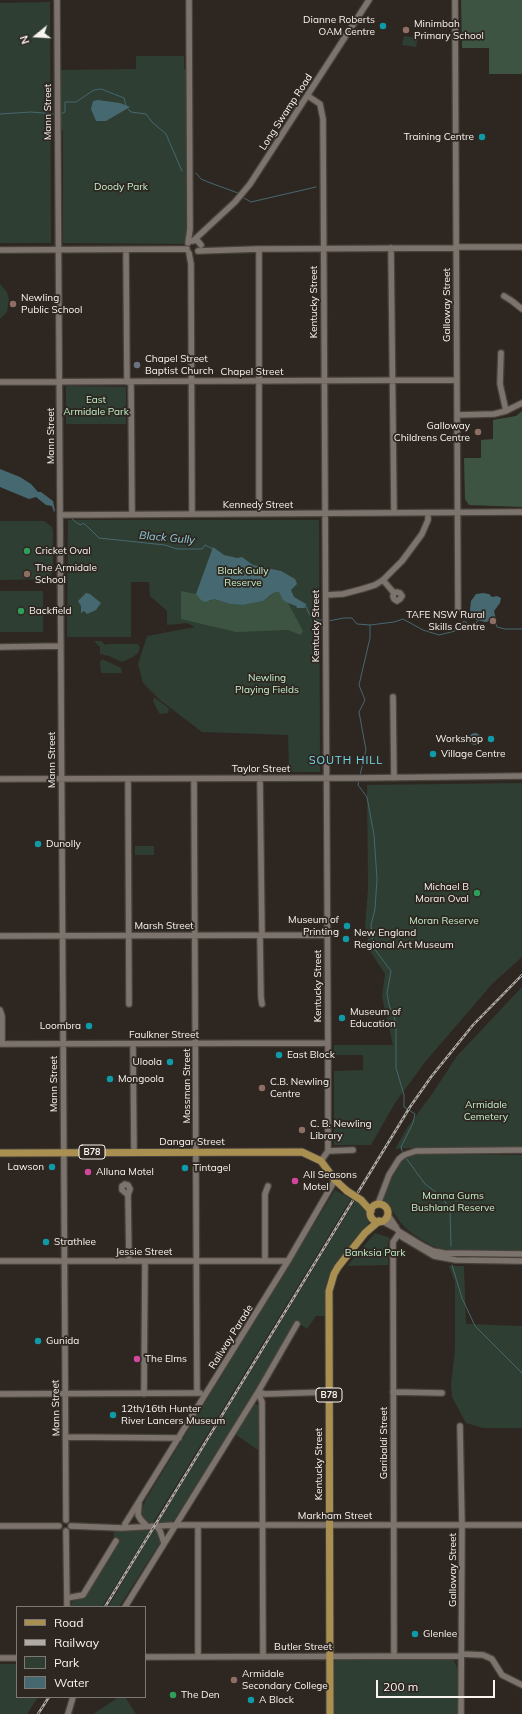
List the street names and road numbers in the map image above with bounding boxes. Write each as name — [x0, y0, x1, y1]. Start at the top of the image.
street label: Long Swamp Road — [257, 72, 315, 152]
street label: Mann Street — [42, 84, 54, 140]
street label: Kentucky Street — [308, 266, 320, 338]
street label: Galloway Street — [441, 268, 453, 342]
street label: Chapel Street — [221, 366, 283, 378]
street label: Mann Street — [45, 408, 57, 464]
street label: Kennedy Street — [223, 499, 293, 511]
street label: Kentucky Street — [310, 590, 322, 662]
street label: Mann Street — [46, 732, 58, 788]
street label: Taylor Street — [232, 763, 290, 775]
street label: Marsh Street — [134, 920, 194, 932]
street label: Kentucky Street — [312, 950, 324, 1022]
street label: Faulkner Street — [129, 1029, 199, 1041]
street label: Mossman Street — [181, 1048, 193, 1124]
street label: Mann Street — [48, 1056, 60, 1112]
street label: Dangar Street — [159, 1136, 225, 1148]
road number: B78 — [79, 1145, 105, 1159]
street label: Jessie Street — [116, 1246, 172, 1258]
street label: Railway Parade — [206, 1303, 256, 1371]
street label: Mann Street — [50, 1380, 62, 1436]
road number: B78 — [316, 1388, 342, 1402]
street label: Garibaldi Street — [378, 1407, 390, 1479]
street label: Kentucky Street — [313, 1428, 325, 1500]
street label: Markham Street — [298, 1510, 372, 1522]
street label: Galloway Street — [447, 1533, 459, 1607]
street label: Butler Street — [274, 1641, 332, 1653]

